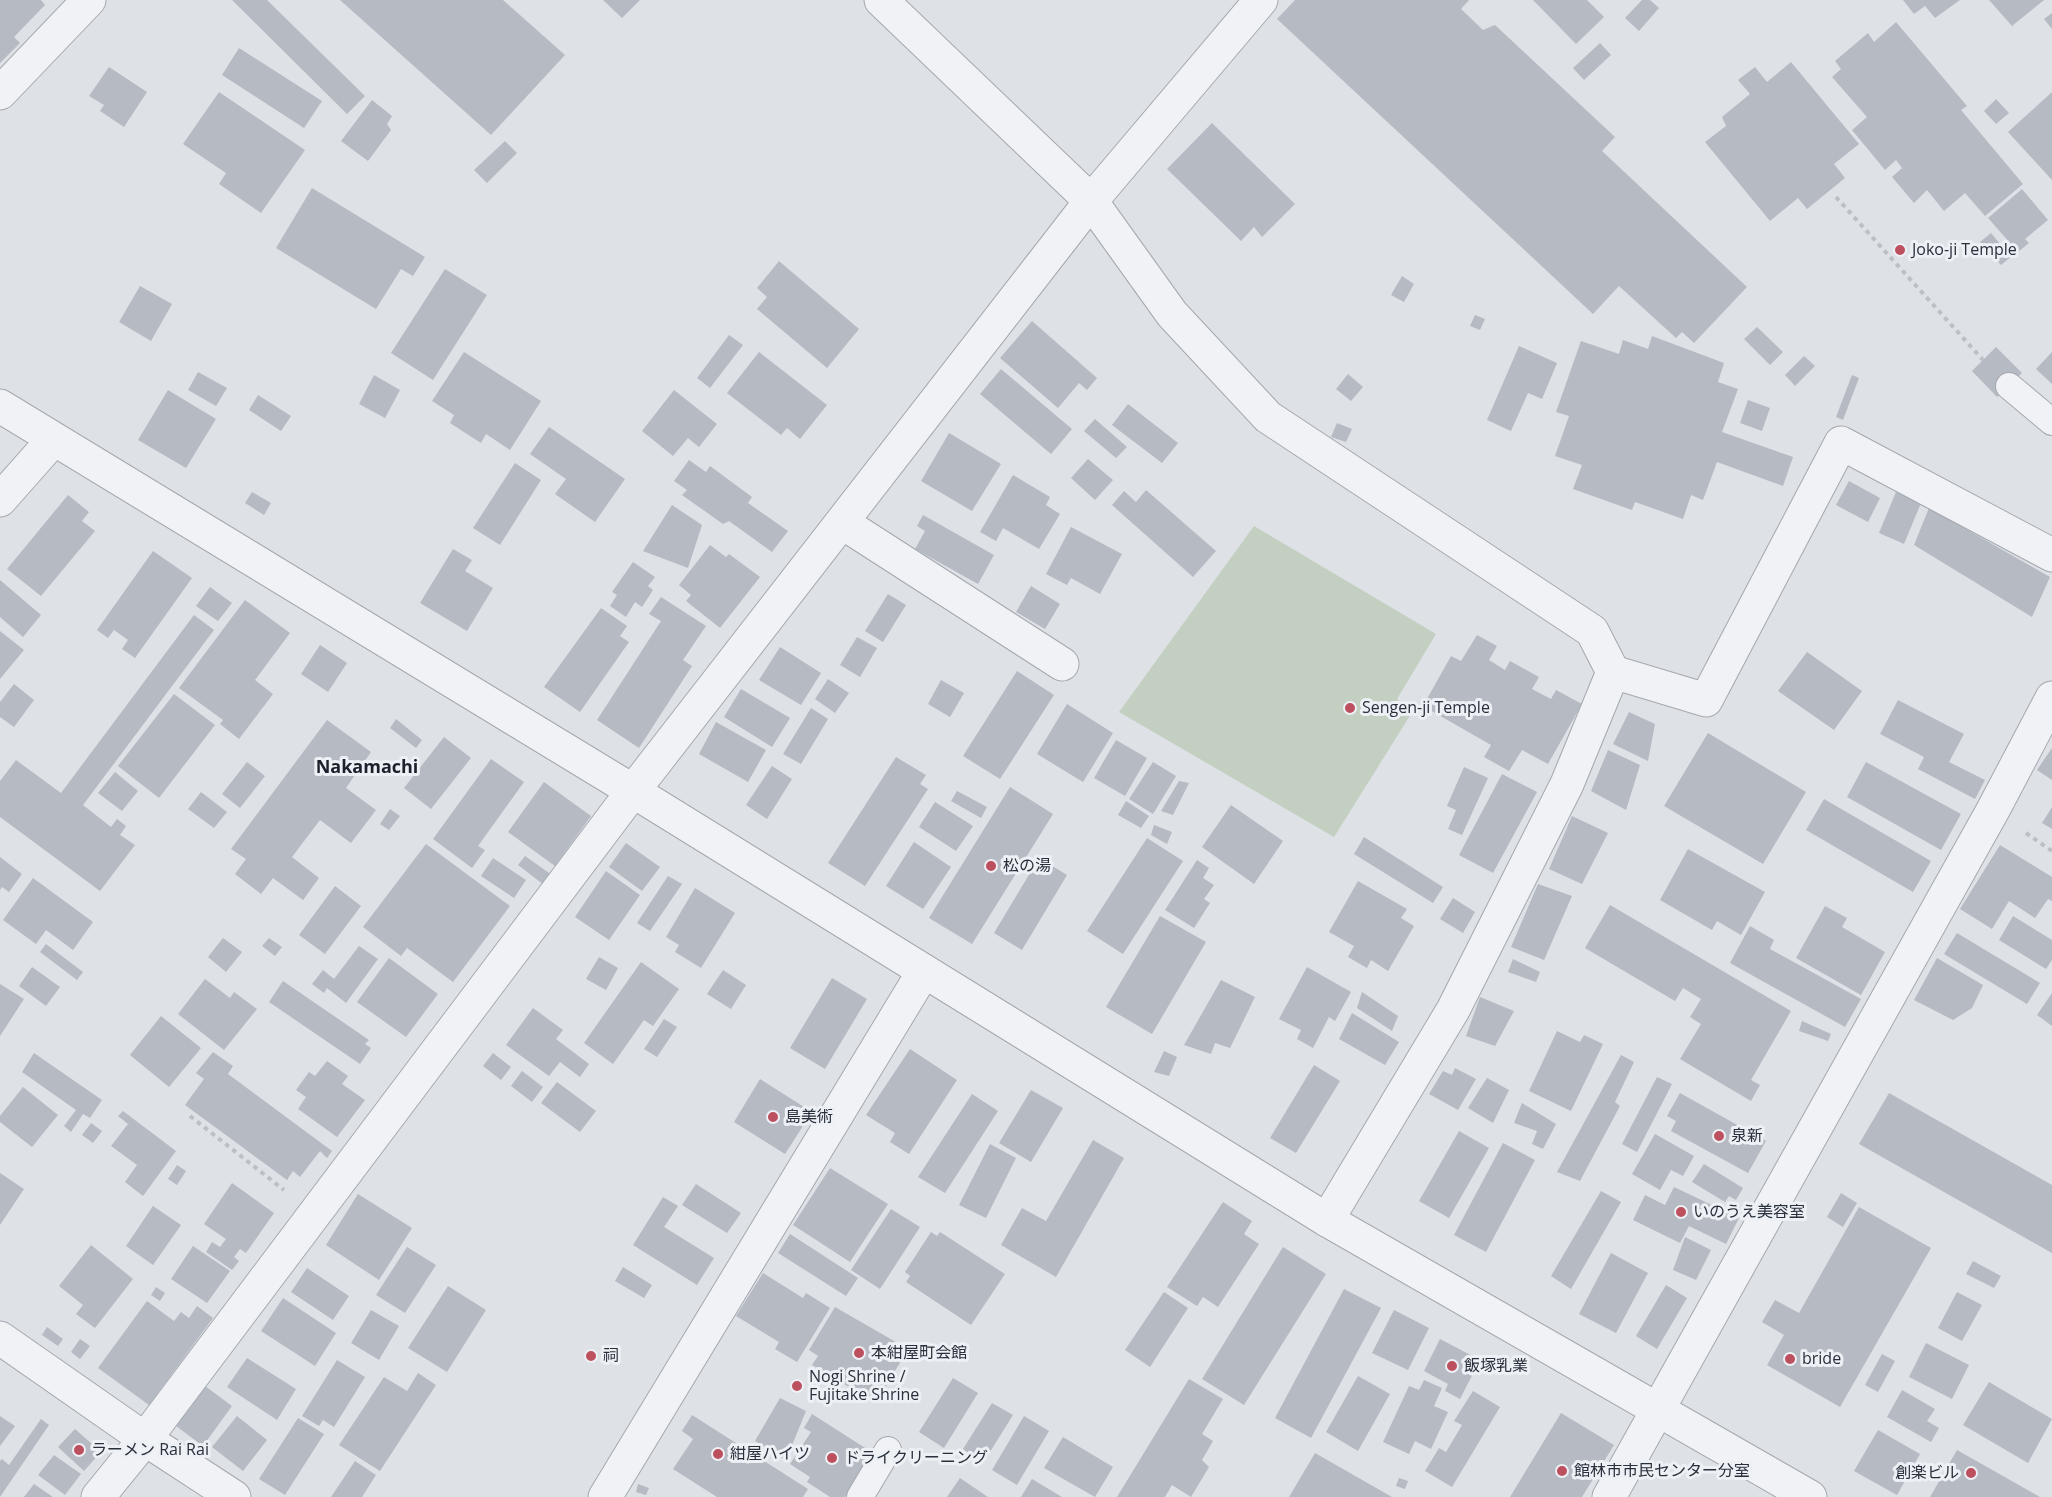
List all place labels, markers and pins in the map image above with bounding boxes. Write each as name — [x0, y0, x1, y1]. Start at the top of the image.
place label: Joko-ji Temple — [1912, 240, 2017, 260]
marker: Joko-ji Temple — [1893, 243, 1907, 257]
place label: Sengen-ji Temple — [1362, 698, 1490, 718]
marker: Sengen-ji Temple — [1343, 701, 1357, 715]
place label: 松の湯 — [1003, 856, 1051, 876]
marker: 松の湯 — [984, 859, 998, 873]
place label: 島美術 — [785, 1107, 833, 1127]
marker: 島美術 — [766, 1110, 780, 1124]
place label: 泉新 — [1731, 1126, 1763, 1146]
marker: 泉新 — [1712, 1129, 1726, 1143]
place label: いのうえ美容室 — [1693, 1202, 1805, 1222]
marker: いのうえ美容室 — [1674, 1205, 1688, 1219]
place label: 本紺屋町会館 — [871, 1343, 967, 1363]
place label: 祠 — [603, 1346, 619, 1366]
marker: 本紺屋町会館 — [852, 1346, 866, 1360]
marker: 祠 — [584, 1349, 598, 1363]
place label: bride — [1802, 1349, 1841, 1369]
marker: bride — [1783, 1352, 1797, 1366]
place label: 飯塚乳業 — [1464, 1356, 1528, 1376]
marker: 飯塚乳業 — [1445, 1359, 1459, 1373]
place label: Nogi Shrine / Fujitake Shrine — [809, 1367, 919, 1405]
marker: Nogi Shrine / Fujitake Shrine — [790, 1379, 804, 1393]
place label: ラーメン Rai Rai — [91, 1440, 209, 1460]
marker: ラーメン Rai Rai — [72, 1443, 86, 1457]
place label: 紺屋ハイツ — [730, 1444, 810, 1464]
marker: 紺屋ハイツ — [711, 1447, 725, 1461]
place label: ドライクリーニング — [844, 1448, 988, 1468]
marker: ドライクリーニング — [825, 1451, 839, 1465]
place label: 館林市市民センター分室 — [1574, 1461, 1750, 1481]
place label: 創楽ビル — [1895, 1463, 1959, 1483]
marker: 館林市市民センター分室 — [1555, 1464, 1569, 1478]
marker: 創楽ビル — [1964, 1466, 1978, 1480]

